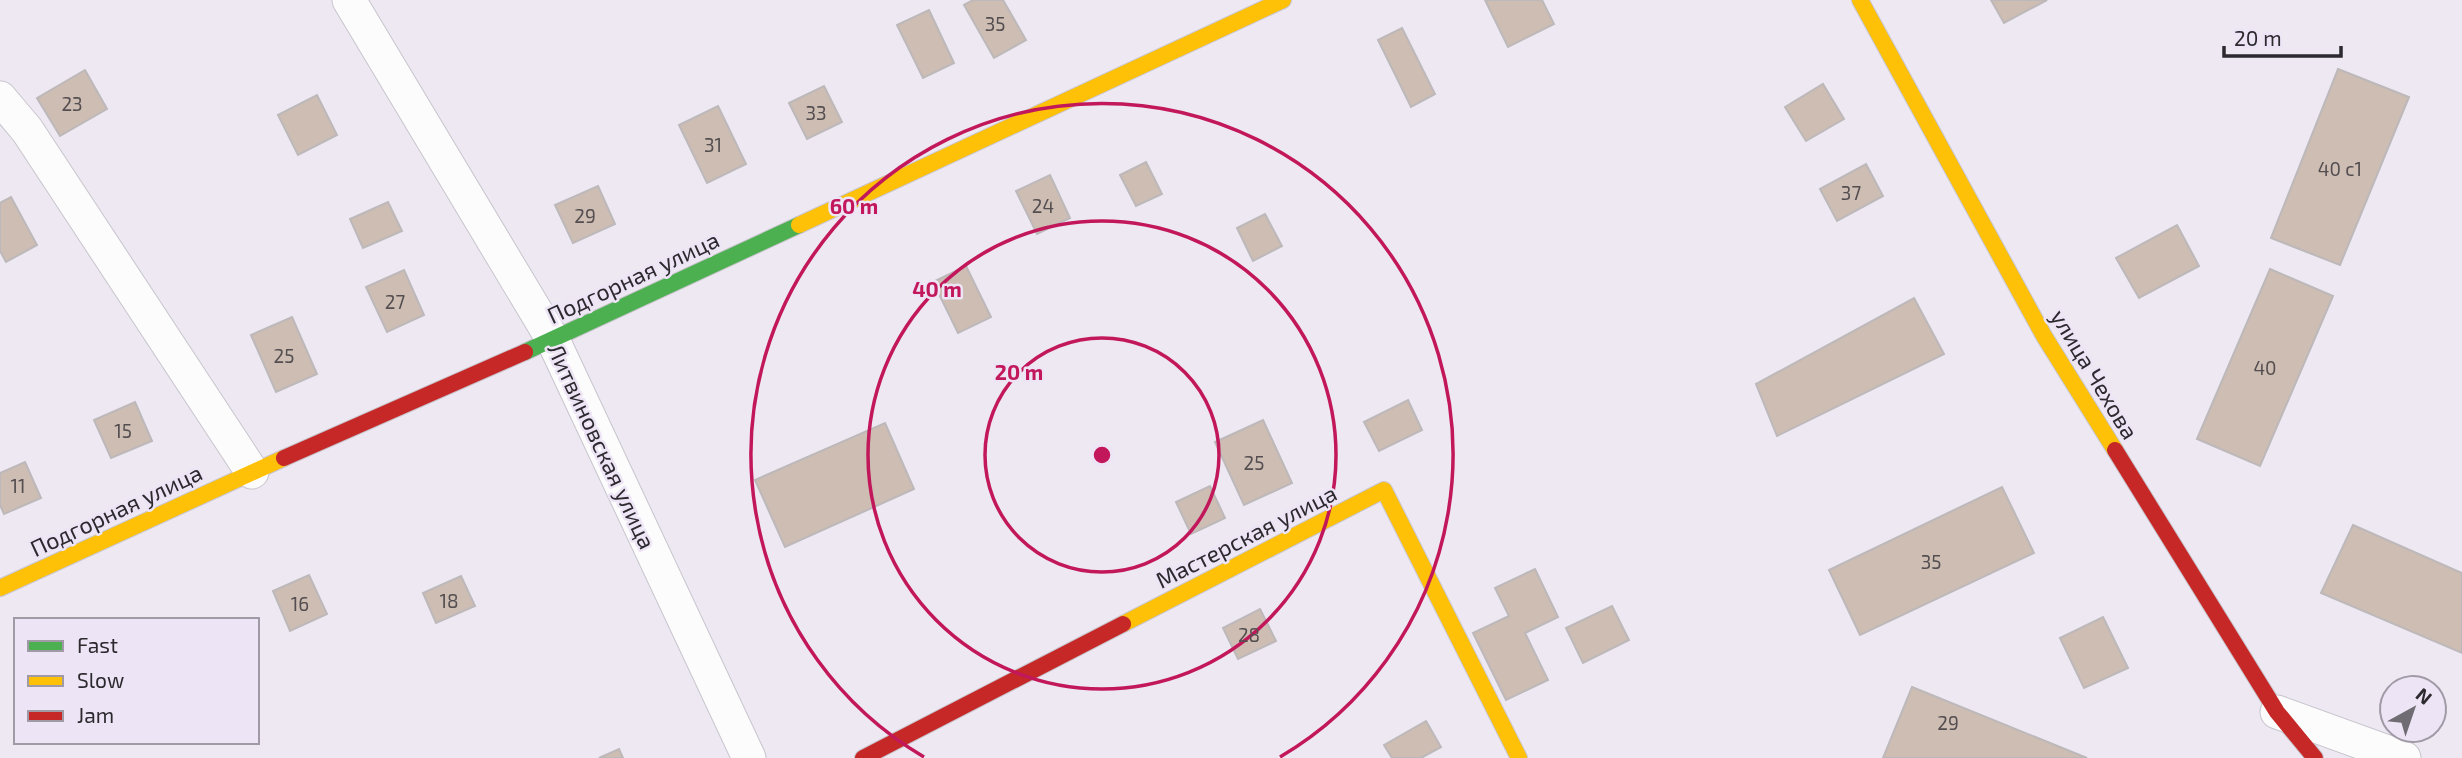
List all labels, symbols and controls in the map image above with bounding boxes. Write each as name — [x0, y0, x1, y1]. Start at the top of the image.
house number: 35 — [985, 12, 1005, 35]
scale bar — [2224, 14, 2341, 58]
text: 20 m — [2234, 25, 2282, 50]
house number: 23 — [61, 92, 83, 115]
house number: 33 — [805, 101, 827, 124]
house number: 31 — [704, 133, 722, 156]
house number: 40 с1 — [2318, 157, 2362, 180]
house number: 37 — [1841, 181, 1861, 204]
text: 60 m — [830, 193, 878, 218]
house number: 24 — [1032, 194, 1054, 217]
house number: 29 — [574, 204, 596, 227]
street label: Подгорная улица — [543, 225, 724, 330]
text: 40 m — [912, 276, 962, 301]
house number: 27 — [385, 290, 405, 313]
street label: улица Чехова — [2044, 304, 2145, 444]
street label: Литвиновская улица — [541, 339, 662, 554]
house number: 25 — [274, 344, 294, 367]
house number: 40 — [2253, 356, 2277, 379]
text: 20 m — [995, 359, 1043, 384]
house number: 15 — [114, 419, 132, 442]
centre of rings — [1090, 443, 1114, 467]
house number: 25 — [1244, 451, 1264, 474]
street label: Подгорная улица — [26, 458, 207, 563]
house number: 11 — [10, 474, 26, 497]
street label: Мастерская улица — [1151, 478, 1342, 595]
house number: 35 — [1921, 550, 1941, 573]
house number: 18 — [439, 589, 459, 612]
house number: 16 — [291, 592, 309, 615]
legend — [14, 618, 259, 744]
house number: 28 — [1238, 623, 1260, 646]
text: Fast — [77, 632, 118, 657]
text: Slow — [77, 667, 124, 692]
north arrow — [2378, 674, 2448, 744]
text: N — [2412, 682, 2437, 709]
text: Jam — [77, 702, 114, 727]
house number: 29 — [1937, 711, 1959, 734]

